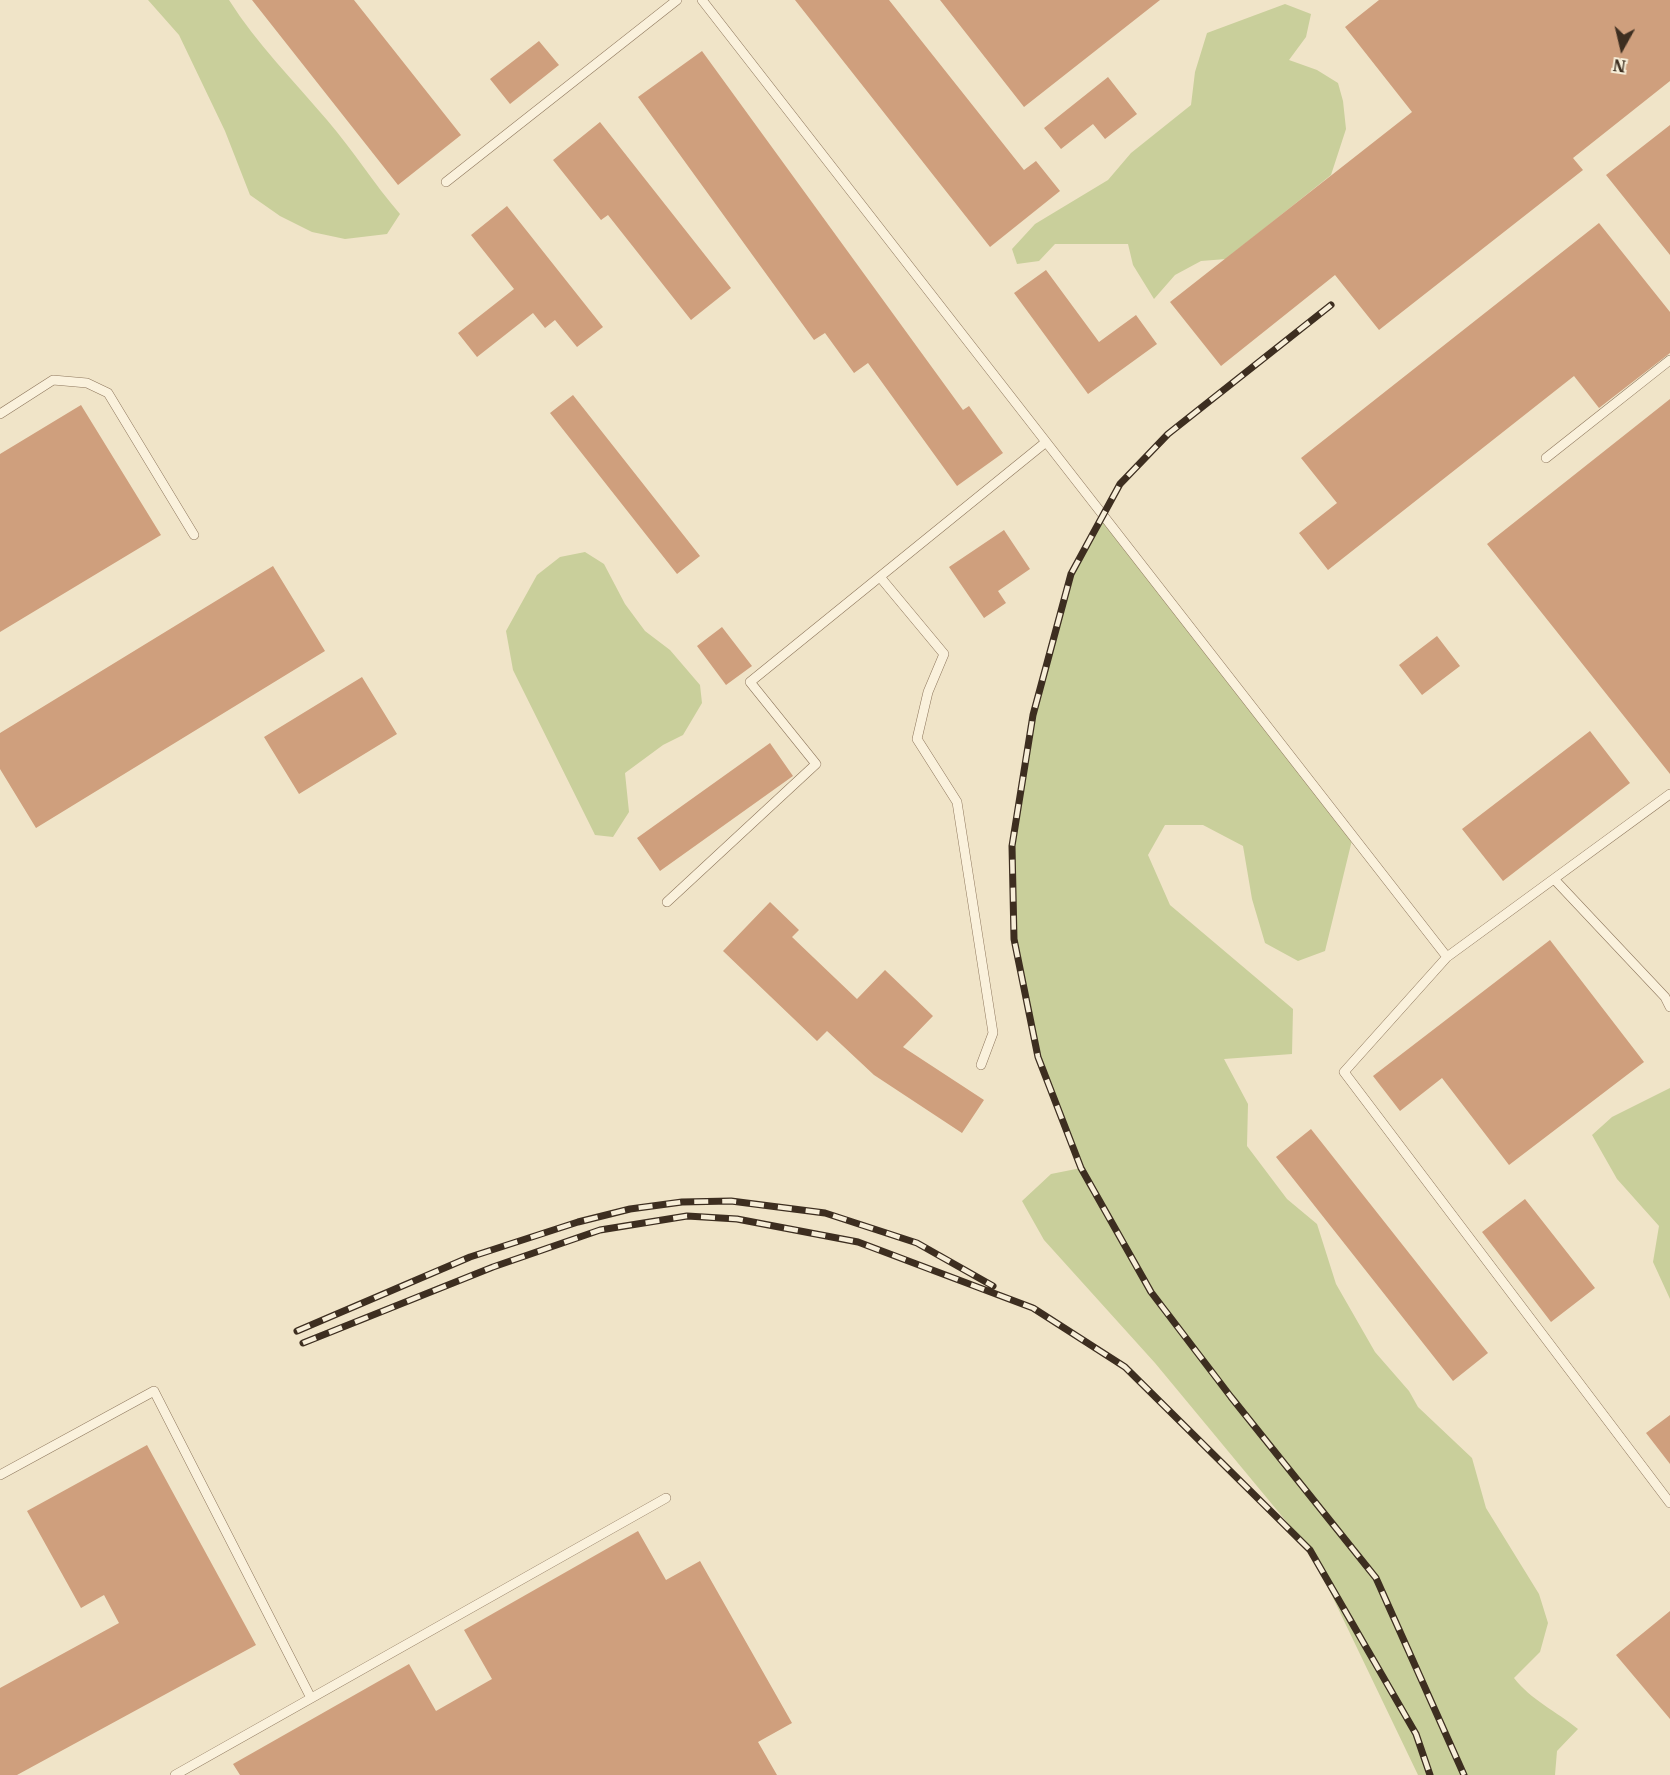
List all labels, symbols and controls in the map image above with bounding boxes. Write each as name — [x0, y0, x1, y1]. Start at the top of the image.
north arrow — [1592, 18, 1652, 78]
text: N — [1612, 55, 1627, 77]

